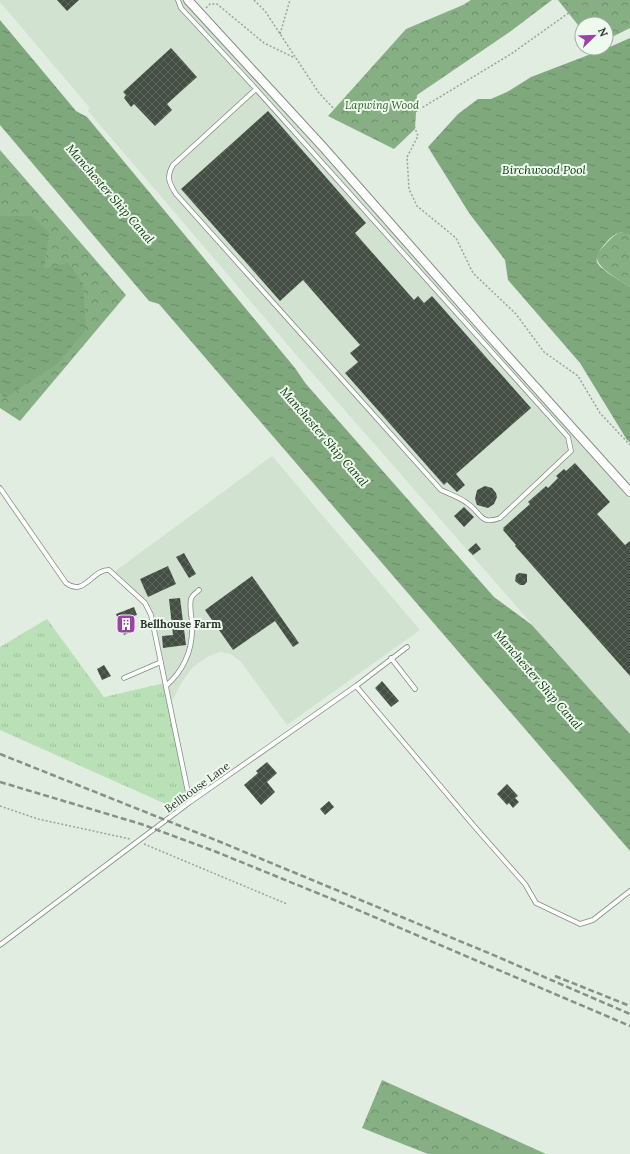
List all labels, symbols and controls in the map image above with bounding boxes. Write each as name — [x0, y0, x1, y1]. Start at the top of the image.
north arrow — [574, 16, 614, 56]
text: N — [595, 25, 612, 39]
park label: Lapwing Wood — [345, 98, 420, 112]
water label: Manchester Ship Canal — [63, 141, 158, 247]
water label: Birchwood Pool — [502, 162, 587, 177]
water label: Manchester Ship Canal — [277, 384, 372, 490]
building icon: Bellhouse Farm — [115, 613, 137, 635]
place label: Bellhouse Farm — [140, 617, 221, 631]
water label: Manchester Ship Canal — [491, 627, 586, 733]
street label: Bellhouse Lane — [162, 759, 232, 815]

